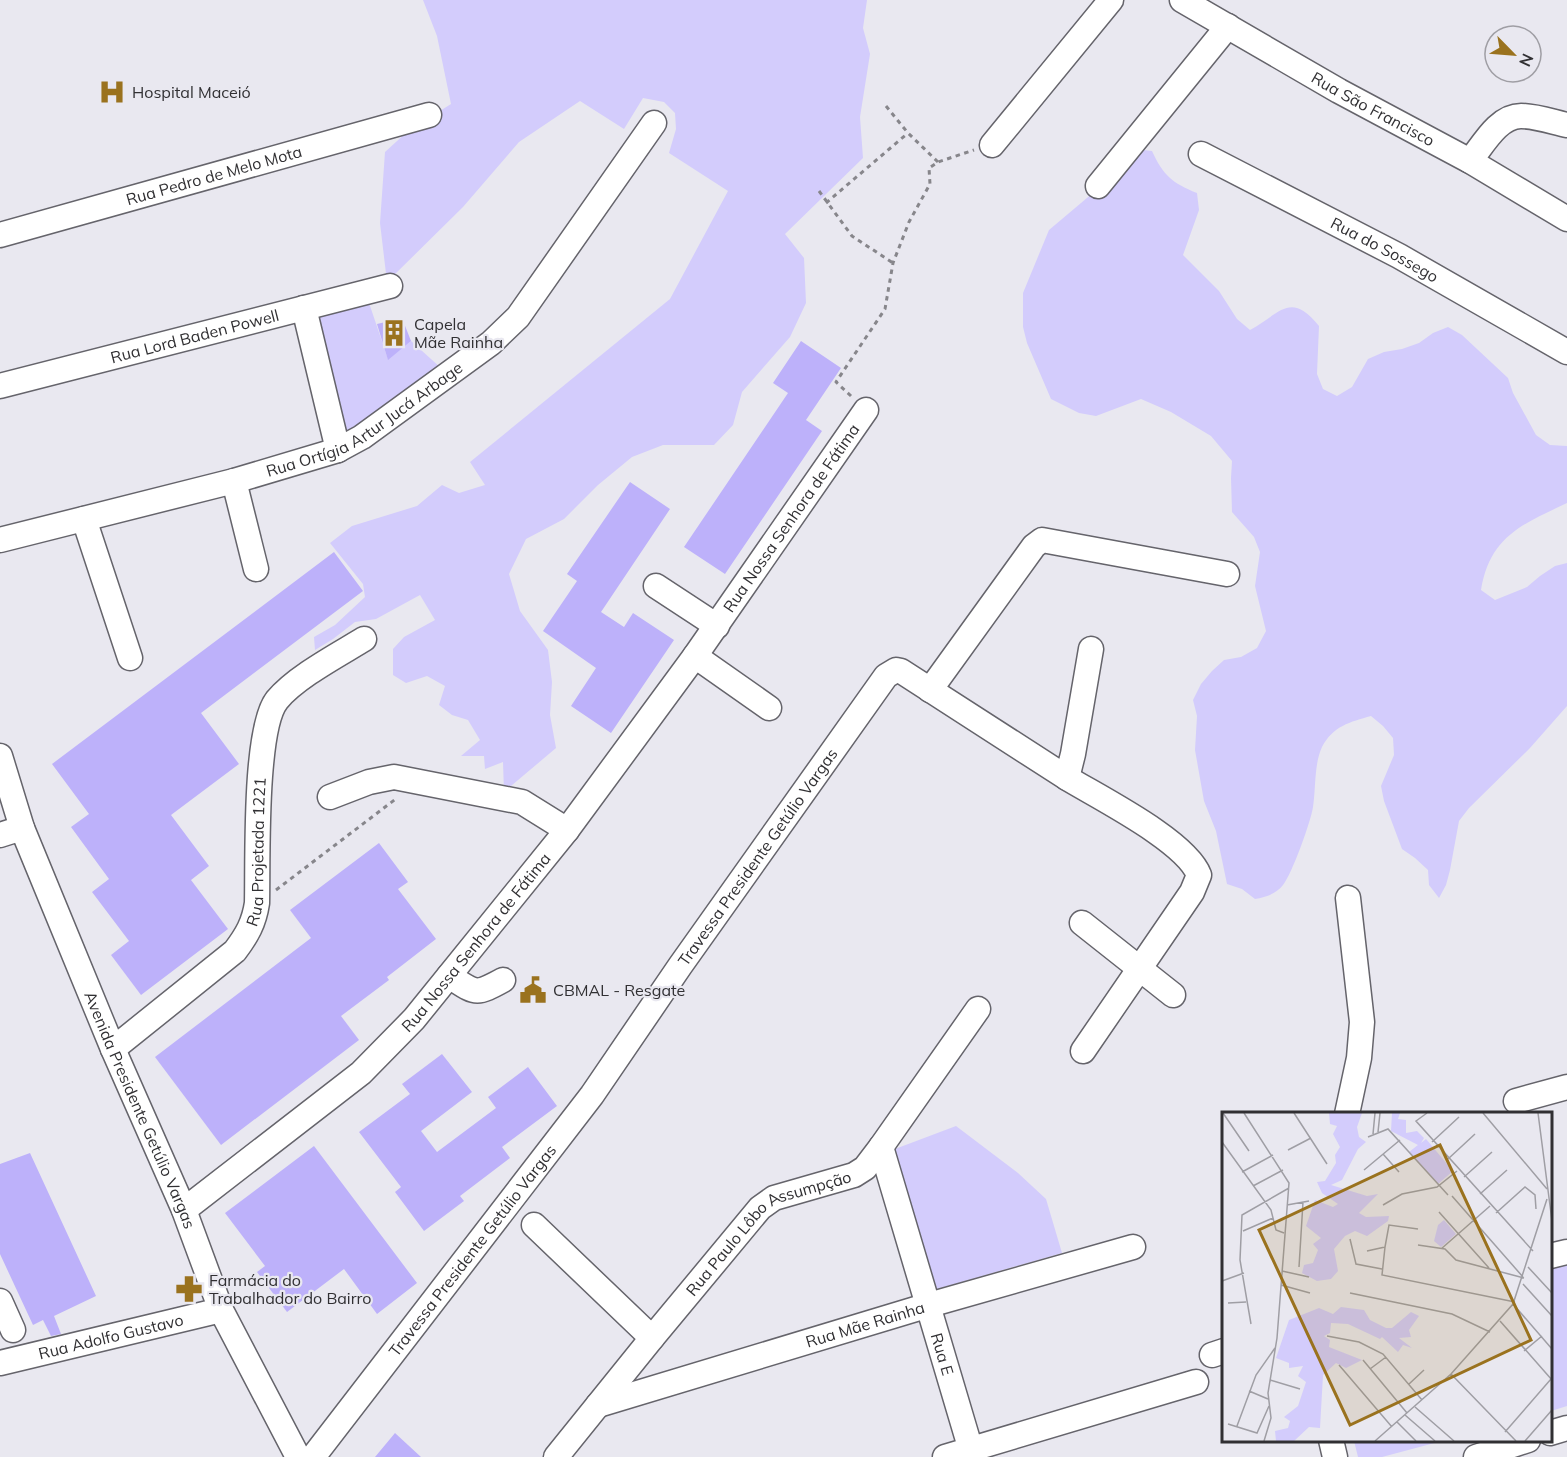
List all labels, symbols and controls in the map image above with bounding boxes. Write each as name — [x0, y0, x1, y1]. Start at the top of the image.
north arrow — [1483, 24, 1543, 84]
text: N — [1515, 51, 1538, 70]
street label: Rua São Francisco — [1308, 67, 1438, 150]
hospital icon: Hospital Maceió — [97, 77, 127, 107]
place label: Hospital Maceió — [132, 82, 251, 102]
street label: Rua Pedro de Melo Mota — [124, 141, 304, 209]
street label: Rua do Sossego — [1327, 213, 1442, 287]
street label: Rua Lord Baden Powell — [108, 305, 281, 367]
place label: Capela Mãe Rainha — [414, 314, 503, 352]
building icon: Capela Mãe Rainha — [379, 318, 409, 348]
street label: Rua Ortígia Artur Jucá Arbage — [264, 357, 466, 481]
street label: Rua Nossa Senhora de Fátima — [719, 420, 864, 616]
street label: Travessa Presidente Getúlio Vargas — [673, 744, 842, 970]
street label: Rua Projetada 1221 — [242, 777, 270, 929]
street label: Rua Nossa Senhora de Fátima — [397, 849, 555, 1036]
public building icon: CBMAL - Resgate — [518, 975, 548, 1005]
place label: CBMAL - Resgate — [553, 980, 685, 1000]
street label: Avenida Presidente Getúlio Vargas — [80, 988, 200, 1231]
inset map — [1222, 1112, 1552, 1442]
street label: Travessa Presidente Getúlio Vargas — [384, 1140, 560, 1360]
street label: Rua Paulo Lôbo Assumpção — [681, 1166, 854, 1300]
place label: Farmácia do Trabalhador do Bairro — [209, 1270, 371, 1308]
pharmacy icon: Farmácia do Trabalhador do Bairro — [174, 1274, 204, 1304]
street label: Rua Mãe Rainha — [803, 1297, 927, 1352]
street label: Rua Adolfo Gustavo — [36, 1309, 185, 1363]
street label: Rua E — [927, 1330, 958, 1378]

